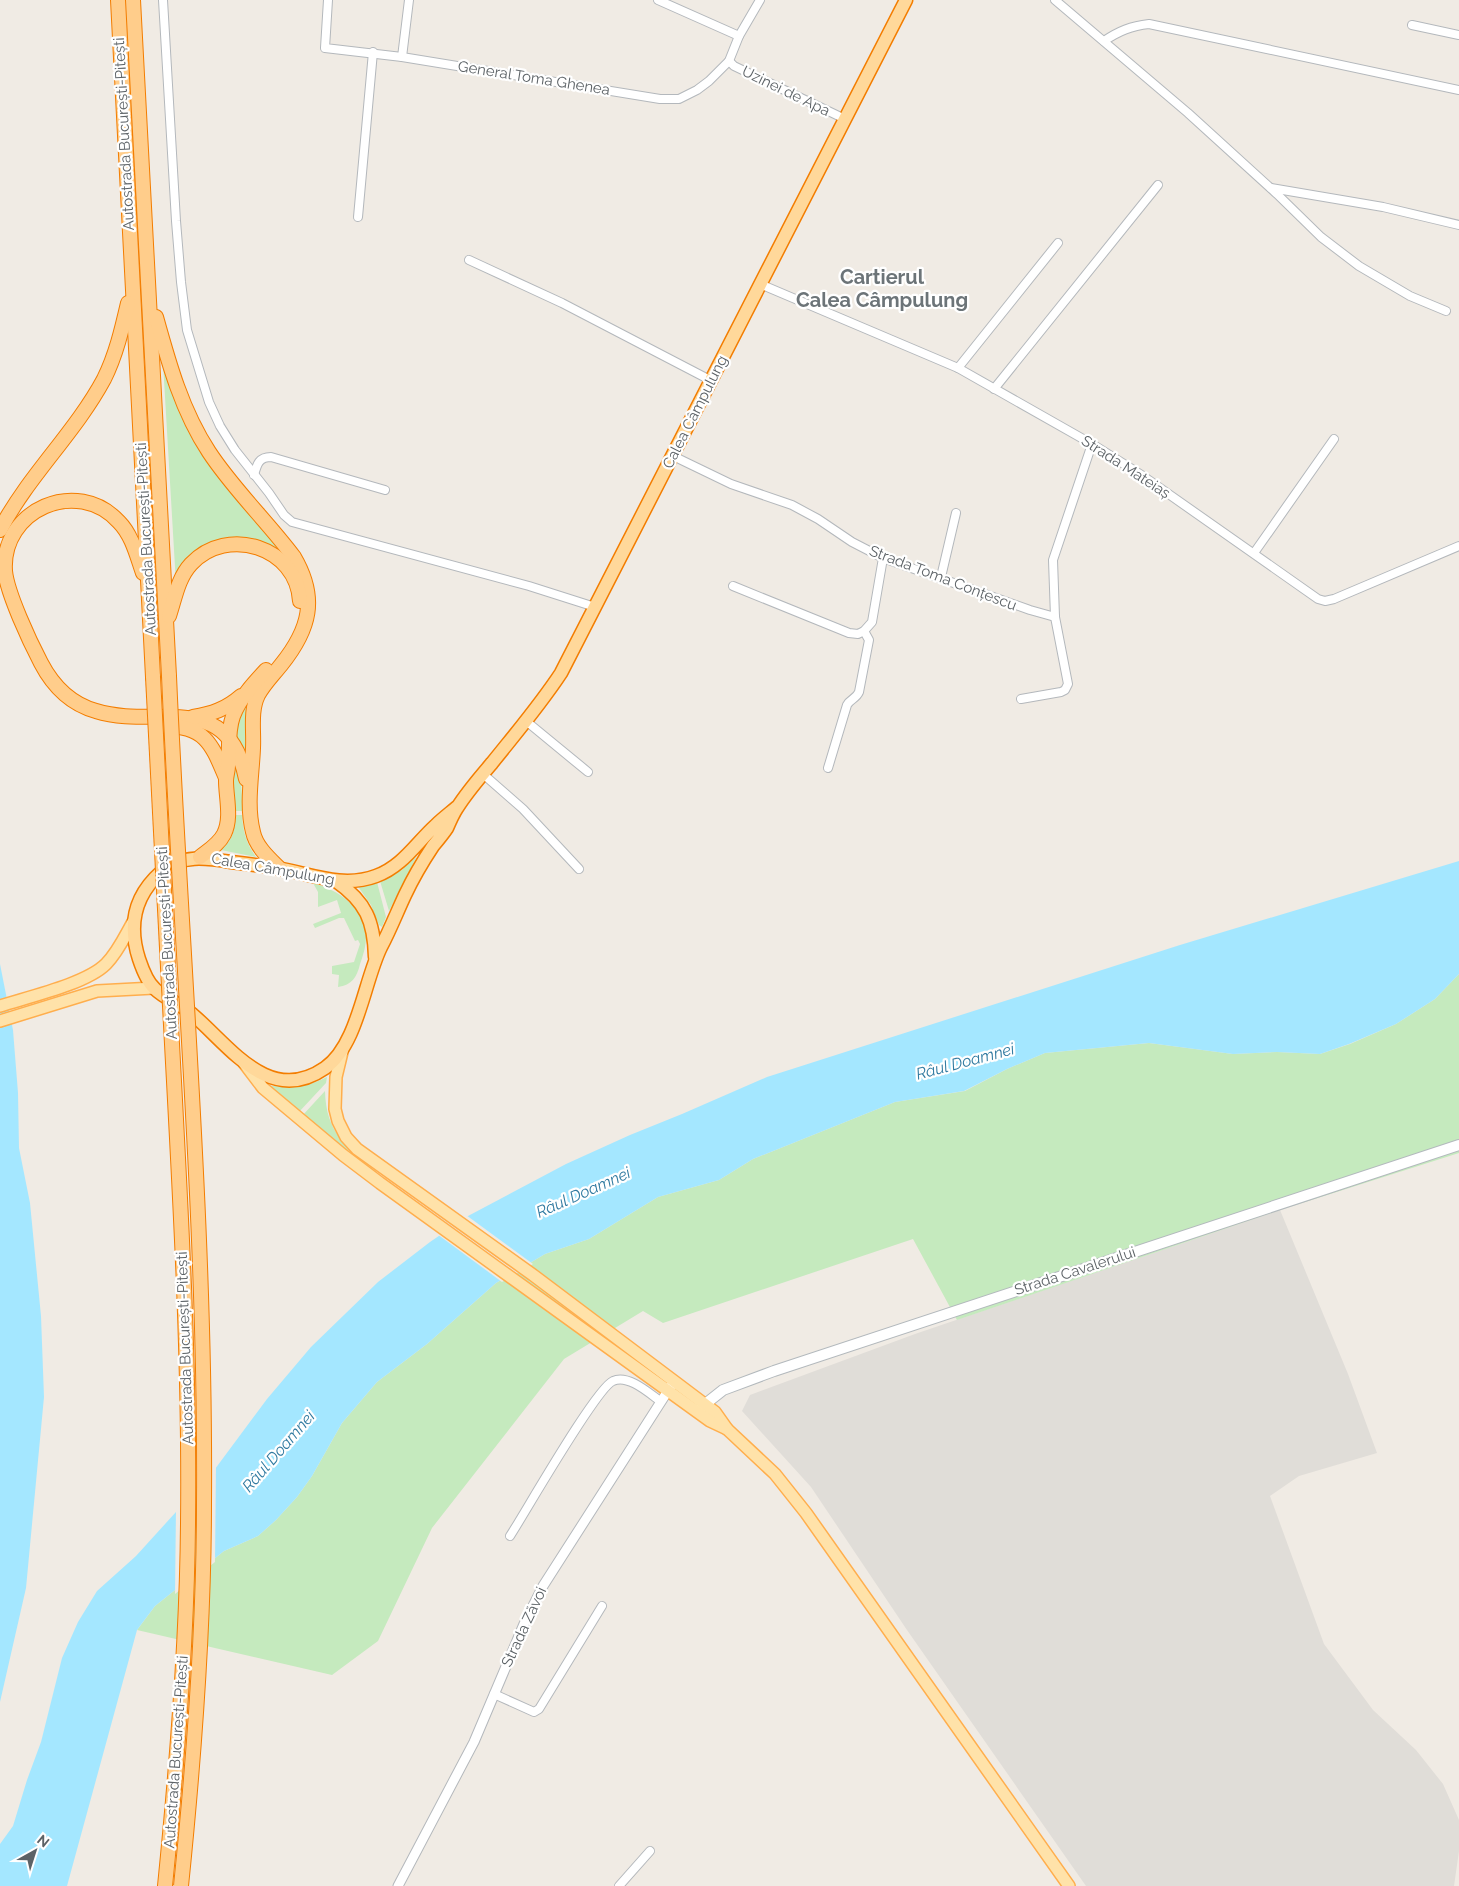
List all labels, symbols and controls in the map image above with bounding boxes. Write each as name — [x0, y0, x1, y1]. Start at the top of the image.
street label: Autostrada București-Pitești — [110, 37, 138, 231]
street label: General Toma Ghenea — [457, 57, 611, 99]
street label: Uzinei de Apa — [739, 62, 833, 120]
district label: Cartierul Calea Câmpulung — [796, 265, 968, 312]
street label: Calea Câmpulung — [659, 352, 731, 472]
street label: Strada Mateiaș — [1078, 432, 1174, 502]
street label: Autostrada București-Pitești — [132, 442, 160, 636]
street label: Strada Toma Conțescu — [867, 542, 1019, 614]
street label: Autostrada București-Pitești — [153, 846, 181, 1040]
street label: Calea Câmpulung — [210, 849, 336, 889]
water label: Râul Doamnei — [914, 1039, 1017, 1084]
water label: Râul Doamnei — [533, 1163, 634, 1222]
street label: Strada Cavalerului — [1012, 1243, 1138, 1299]
street label: Autostrada București-Pitești — [173, 1251, 197, 1445]
water label: Râul Doamnei — [238, 1407, 319, 1496]
street label: Strada Zăvoi — [498, 1584, 550, 1670]
street label: Autostrada București-Pitești — [160, 1655, 192, 1849]
north arrow — [10, 1826, 60, 1876]
text: N — [34, 1831, 52, 1850]

